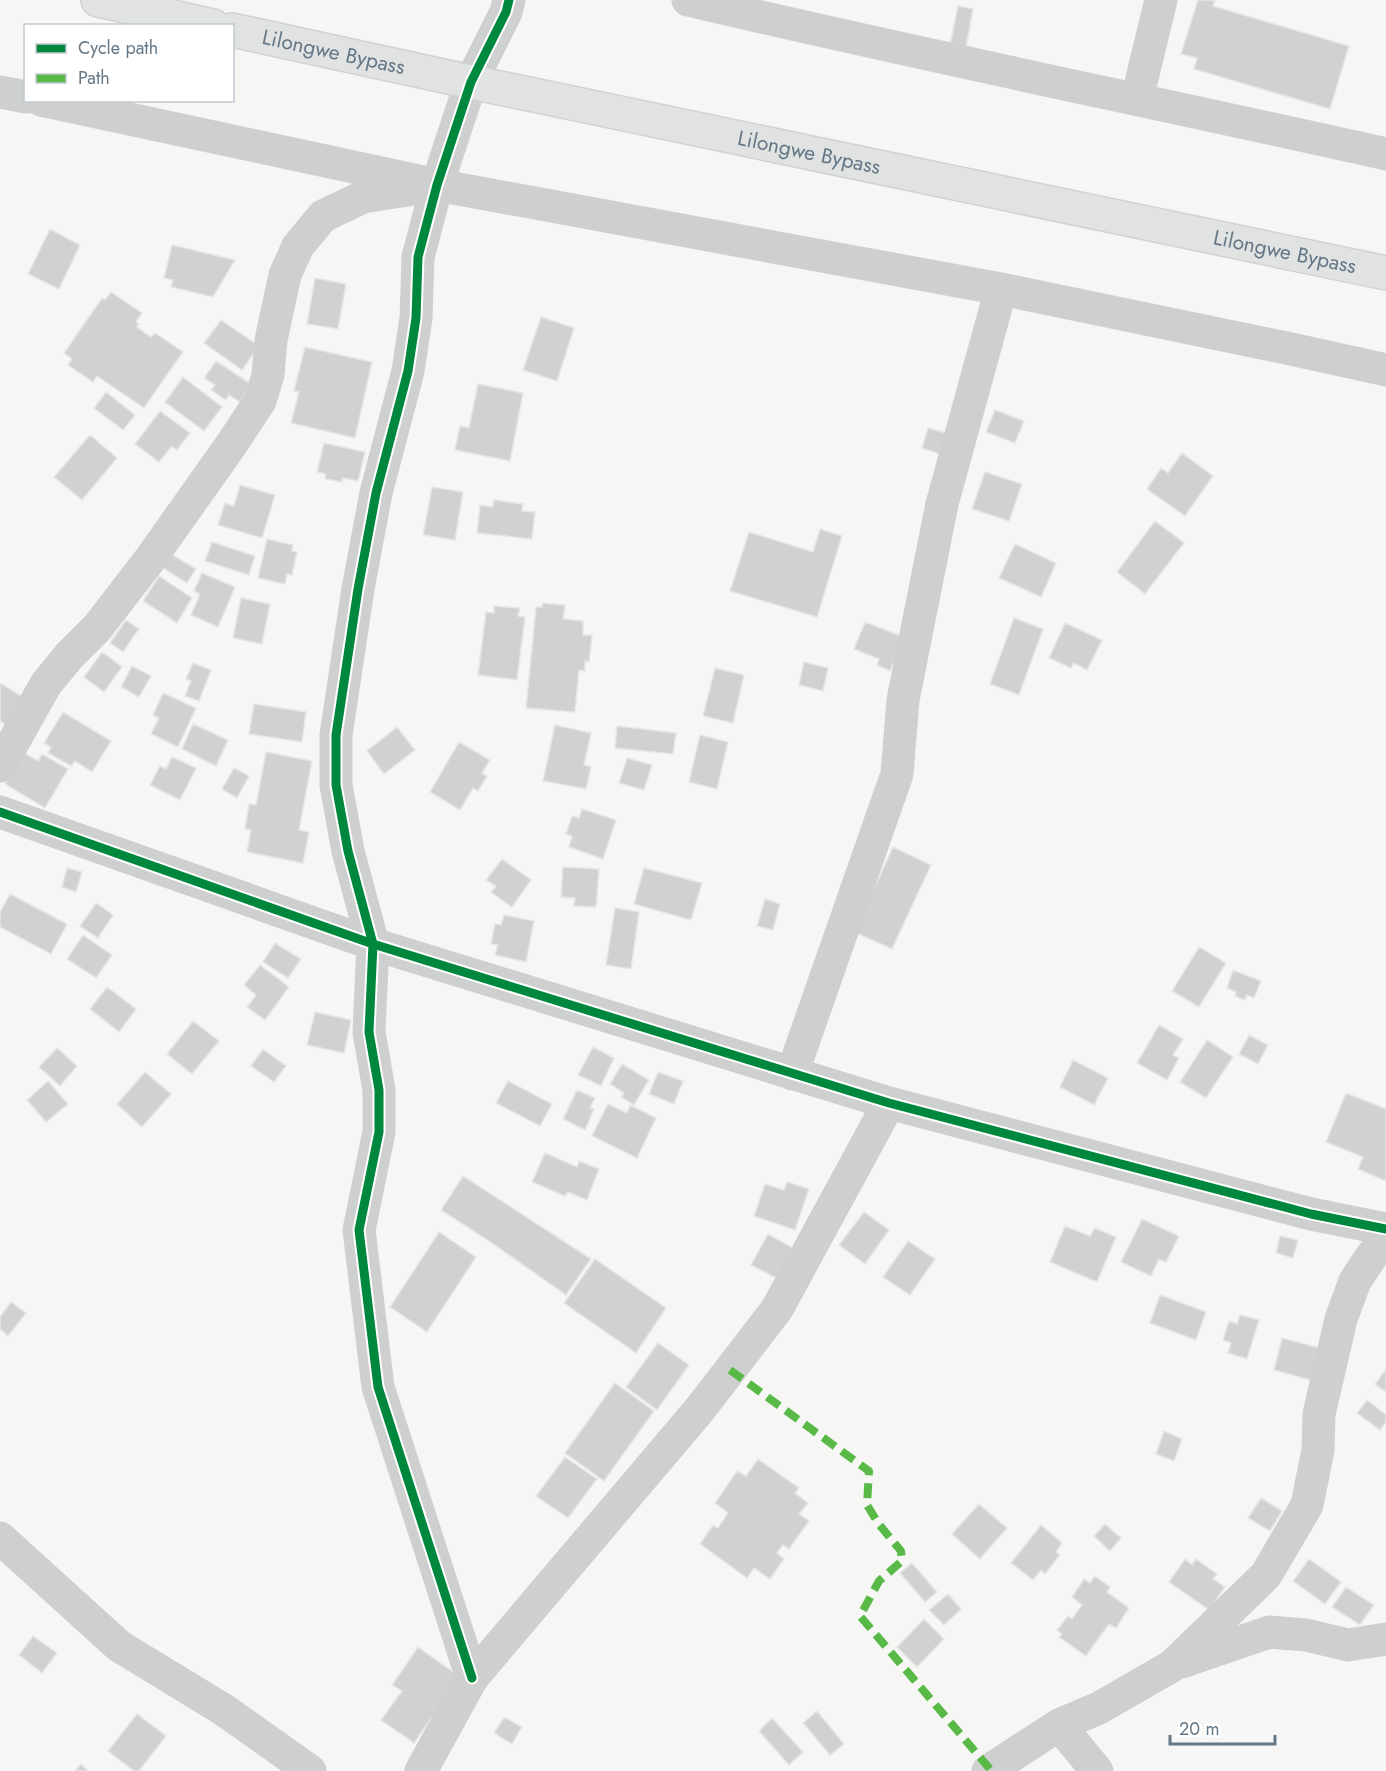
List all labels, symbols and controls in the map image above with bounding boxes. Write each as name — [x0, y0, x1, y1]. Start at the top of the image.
street label: Lilongwe Bypass — [259, 22, 408, 82]
legend — [24, 24, 234, 102]
text: Cycle path — [78, 35, 158, 61]
text: Path — [78, 65, 110, 91]
street label: Lilongwe Bypass — [735, 123, 883, 182]
street label: Lilongwe Bypass — [1211, 222, 1359, 281]
scale bar — [1170, 1708, 1275, 1746]
text: 20 m — [1179, 1716, 1219, 1742]

